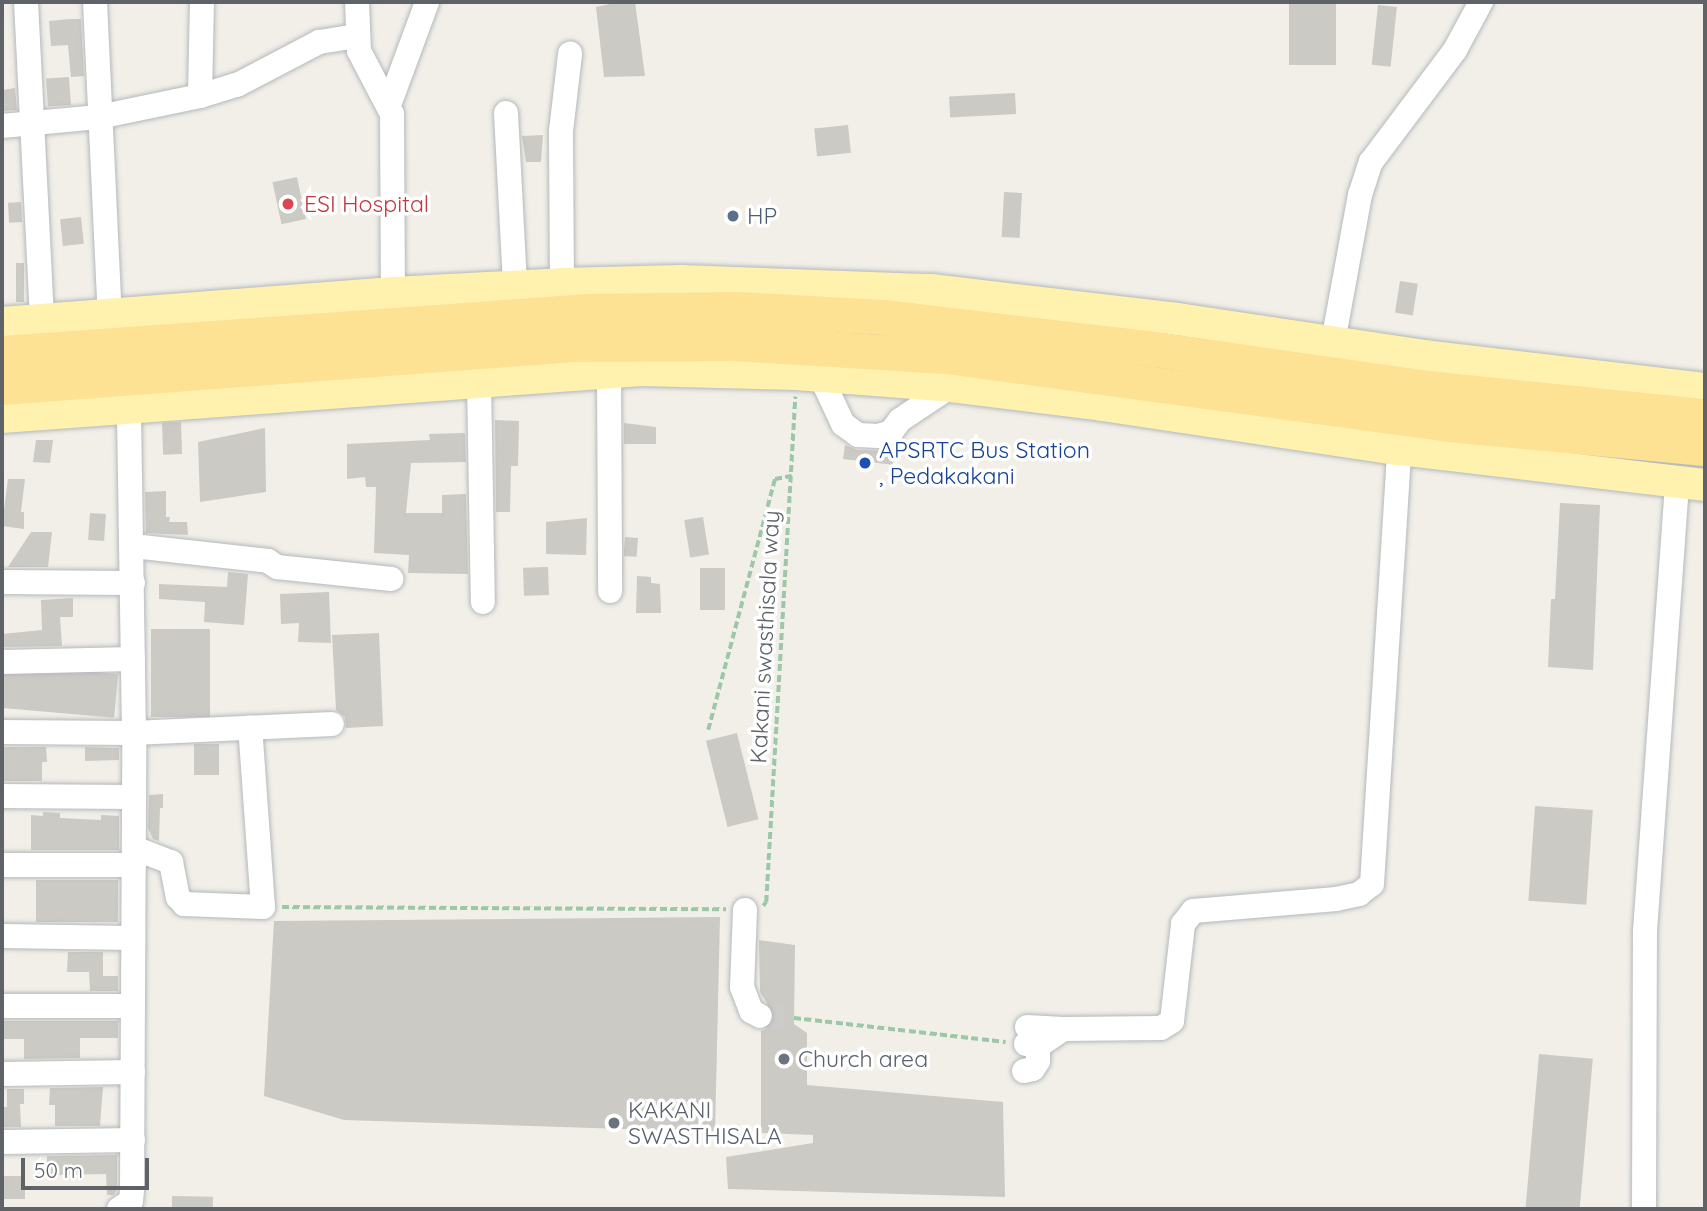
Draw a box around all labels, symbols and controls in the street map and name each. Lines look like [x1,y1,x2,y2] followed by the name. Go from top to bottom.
[304,190,429,218] place label: ESI Hospital
[278,194,298,214] marker: ESI Hospital
[747,202,777,230] place label: HP
[725,208,741,224] marker: HP
[879,436,1090,490] place label: APSRTC Bus Station , Pedakakani
[857,455,873,471] marker: APSRTC Bus Station , Pedakakani
[745,510,785,764] street label: Kakani swasthisala way
[798,1045,928,1073] place label: Church area
[776,1051,792,1067] marker: Church area
[628,1096,782,1150] place label: KAKANI SWASTHISALA
[606,1115,622,1131] marker: KAKANI SWASTHISALA
[24,1144,152,1188] scale bar
[34,1157,83,1183] text: 50 m

